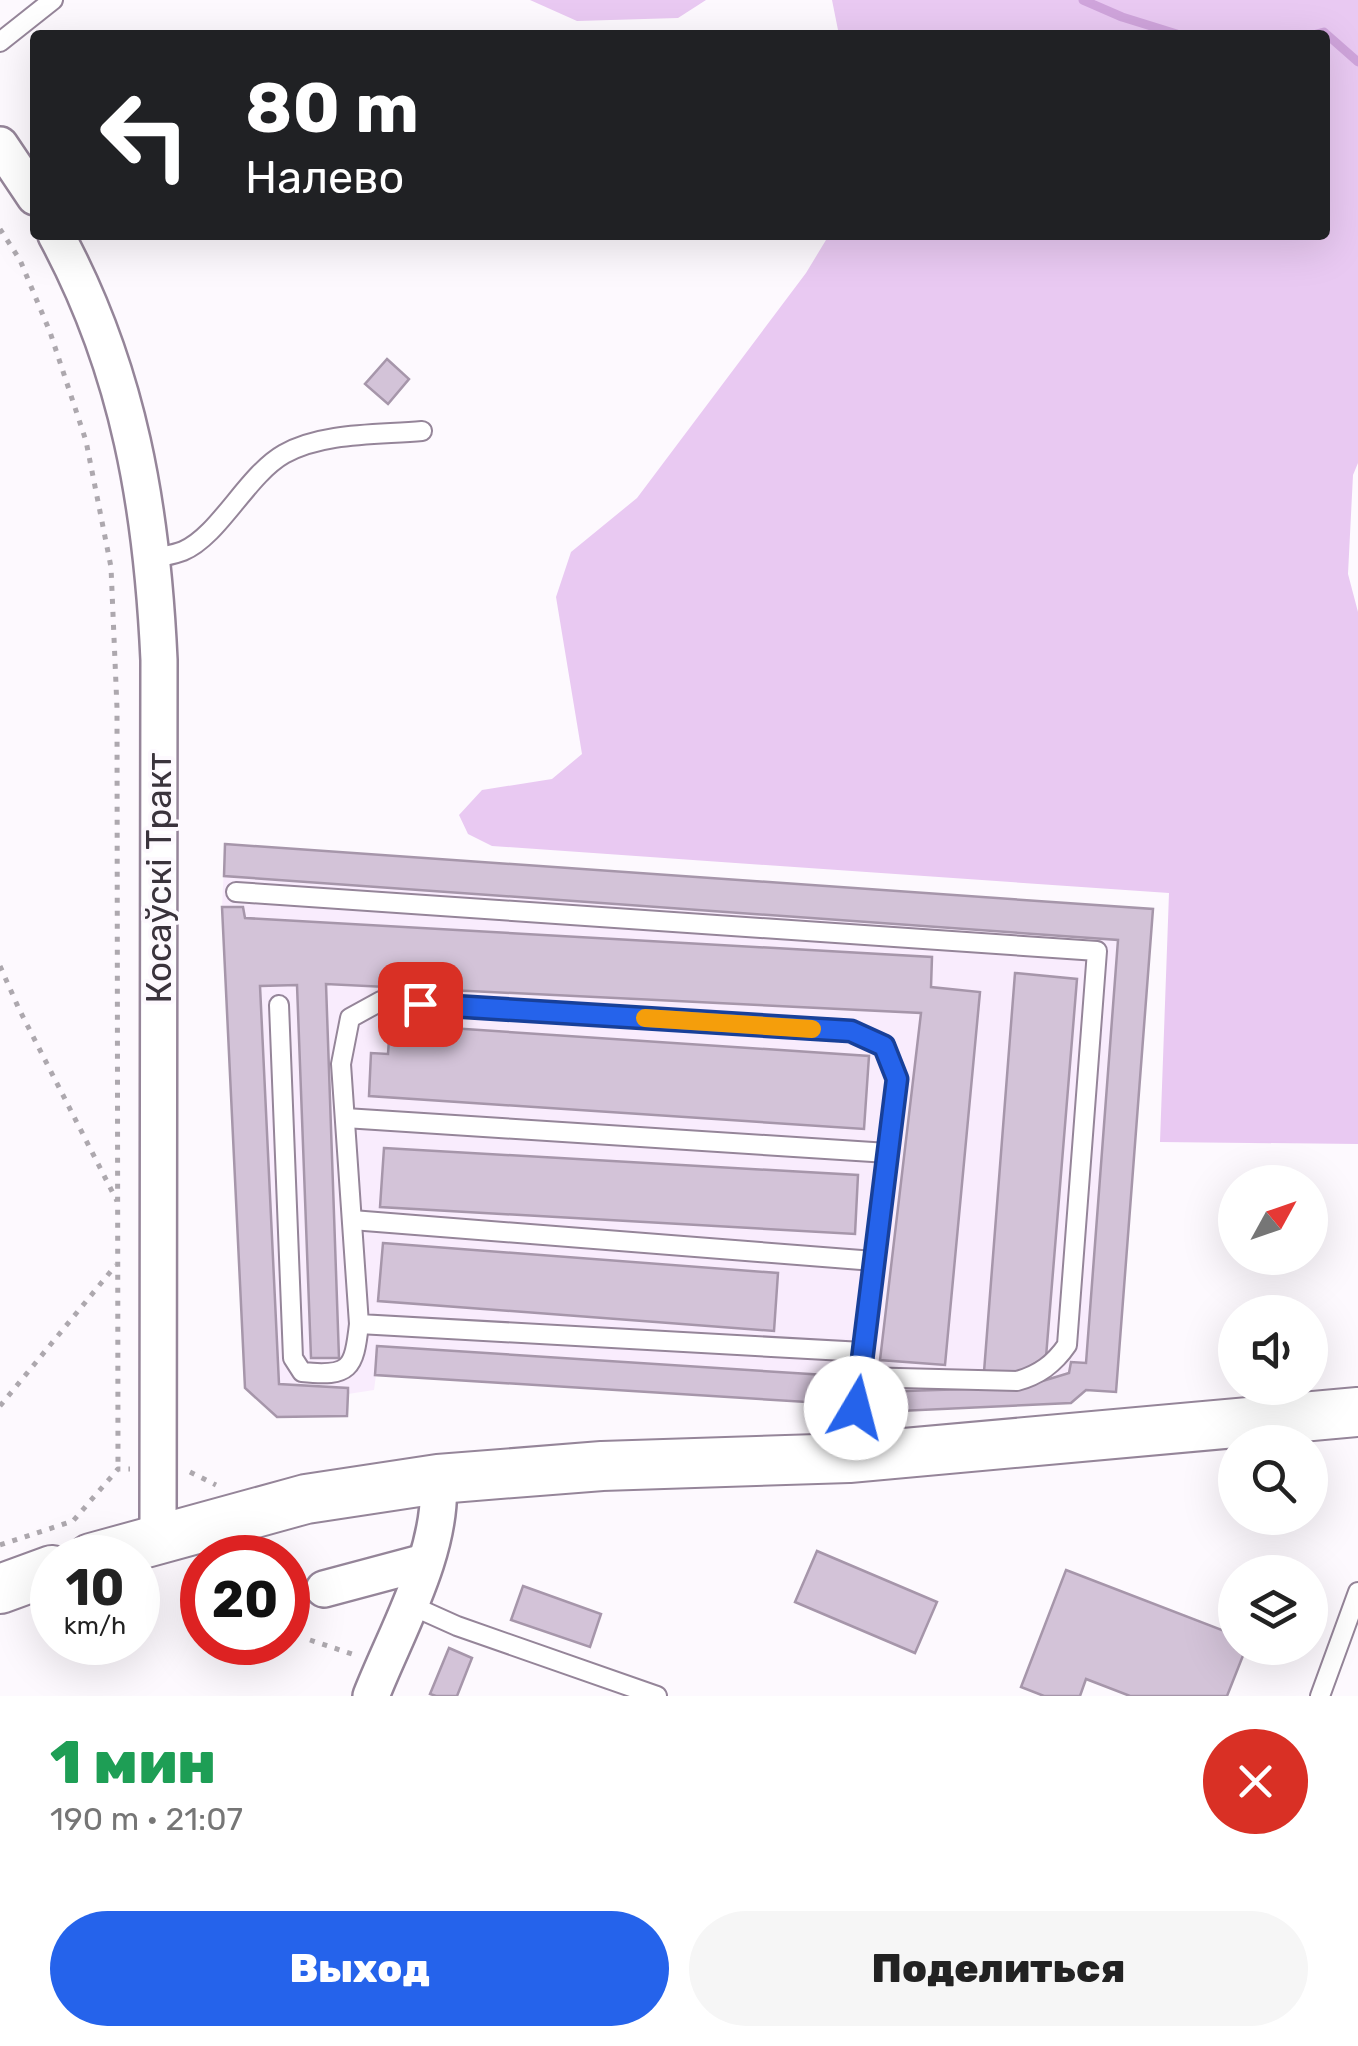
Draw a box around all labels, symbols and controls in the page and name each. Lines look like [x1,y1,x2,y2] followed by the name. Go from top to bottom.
[245,67,419,150] text: 80 m
[80,70,210,200] icon: left
[245,151,404,204] text: Налево
[138,752,180,1003] street label: Косаўскі Тракт
[378,962,463,1047] pin
[393,977,448,1032] icon: arrive
[1218,1165,1328,1275] north arrow
[1218,1165,1328,1665] map controls
[1218,1295,1328,1405] button: sound
[804,1356,908,1460] position arrow
[1218,1425,1328,1535] button: search
[180,1535,310,1665] speed limit sign: 20
[1218,1555,1328,1665] button: layers
[66,1558,124,1618] text: 10
[64,1611,126,1640] text: km/h
[50,1727,216,1798] text: 1 мин
[1203,1729,1308,1834] button: close
[50,1800,243,1838] text: 190 m · 21:07
[50,1911,669,2026] button: Выход
[689,1911,1308,2026] button: Поделиться

